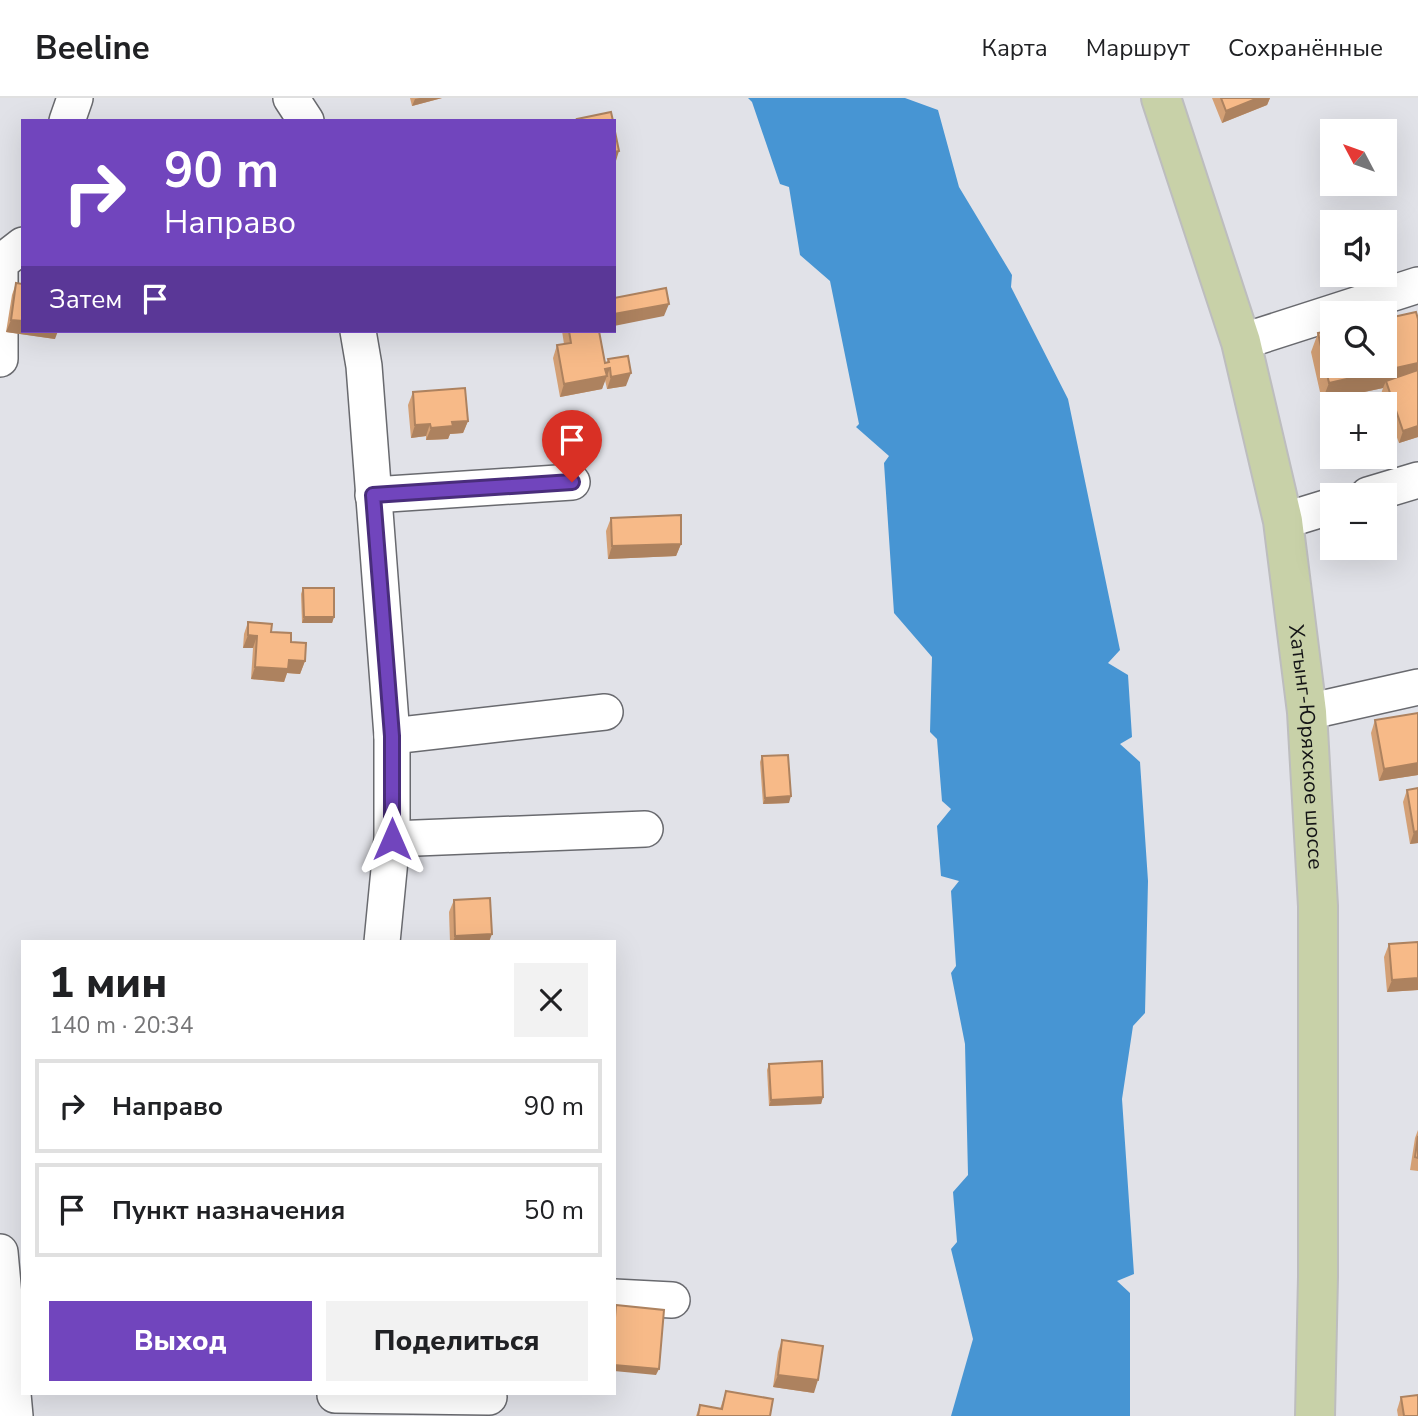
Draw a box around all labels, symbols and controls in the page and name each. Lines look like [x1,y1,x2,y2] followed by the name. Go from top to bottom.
[35,26,150,71] text: Beeline
[982,32,1048,64] text: Карта
[1086,32,1190,64] text: Маршрут
[1228,32,1383,64] text: Сохранённые
[1320,119,1396,196] north arrow
[1320,119,1397,560] map controls
[164,137,279,204] text: 90 m
[49,147,140,238] icon: right
[164,201,296,244] text: Направо
[1320,210,1397,287] button: sound
[136,280,174,318] icon: arrive
[49,282,122,317] text: Затем
[1320,301,1397,378] button: search
[1320,392,1397,469] button: +
[542,410,602,482] pin
[553,421,591,459] icon: arrive
[1320,483,1397,560] button: −
[1282,623,1330,870] street label: Хатынг-Юряхское шоссе
[355,802,429,876] position arrow
[49,955,167,1012] text: 1 мин
[514,963,588,1037] button: close
[49,1010,194,1041] text: 140 m · 20:34
[53,1087,91,1125] icon: right
[112,1089,223,1124] text: Направо
[524,1089,584,1124] text: 90 m
[53,1191,91,1229] icon: arrive
[112,1193,345,1228] text: Пункт назначения
[524,1193,584,1228] text: 50 m
[49,1301,312,1381] button: Выход
[326,1301,588,1381] button: Поделиться

